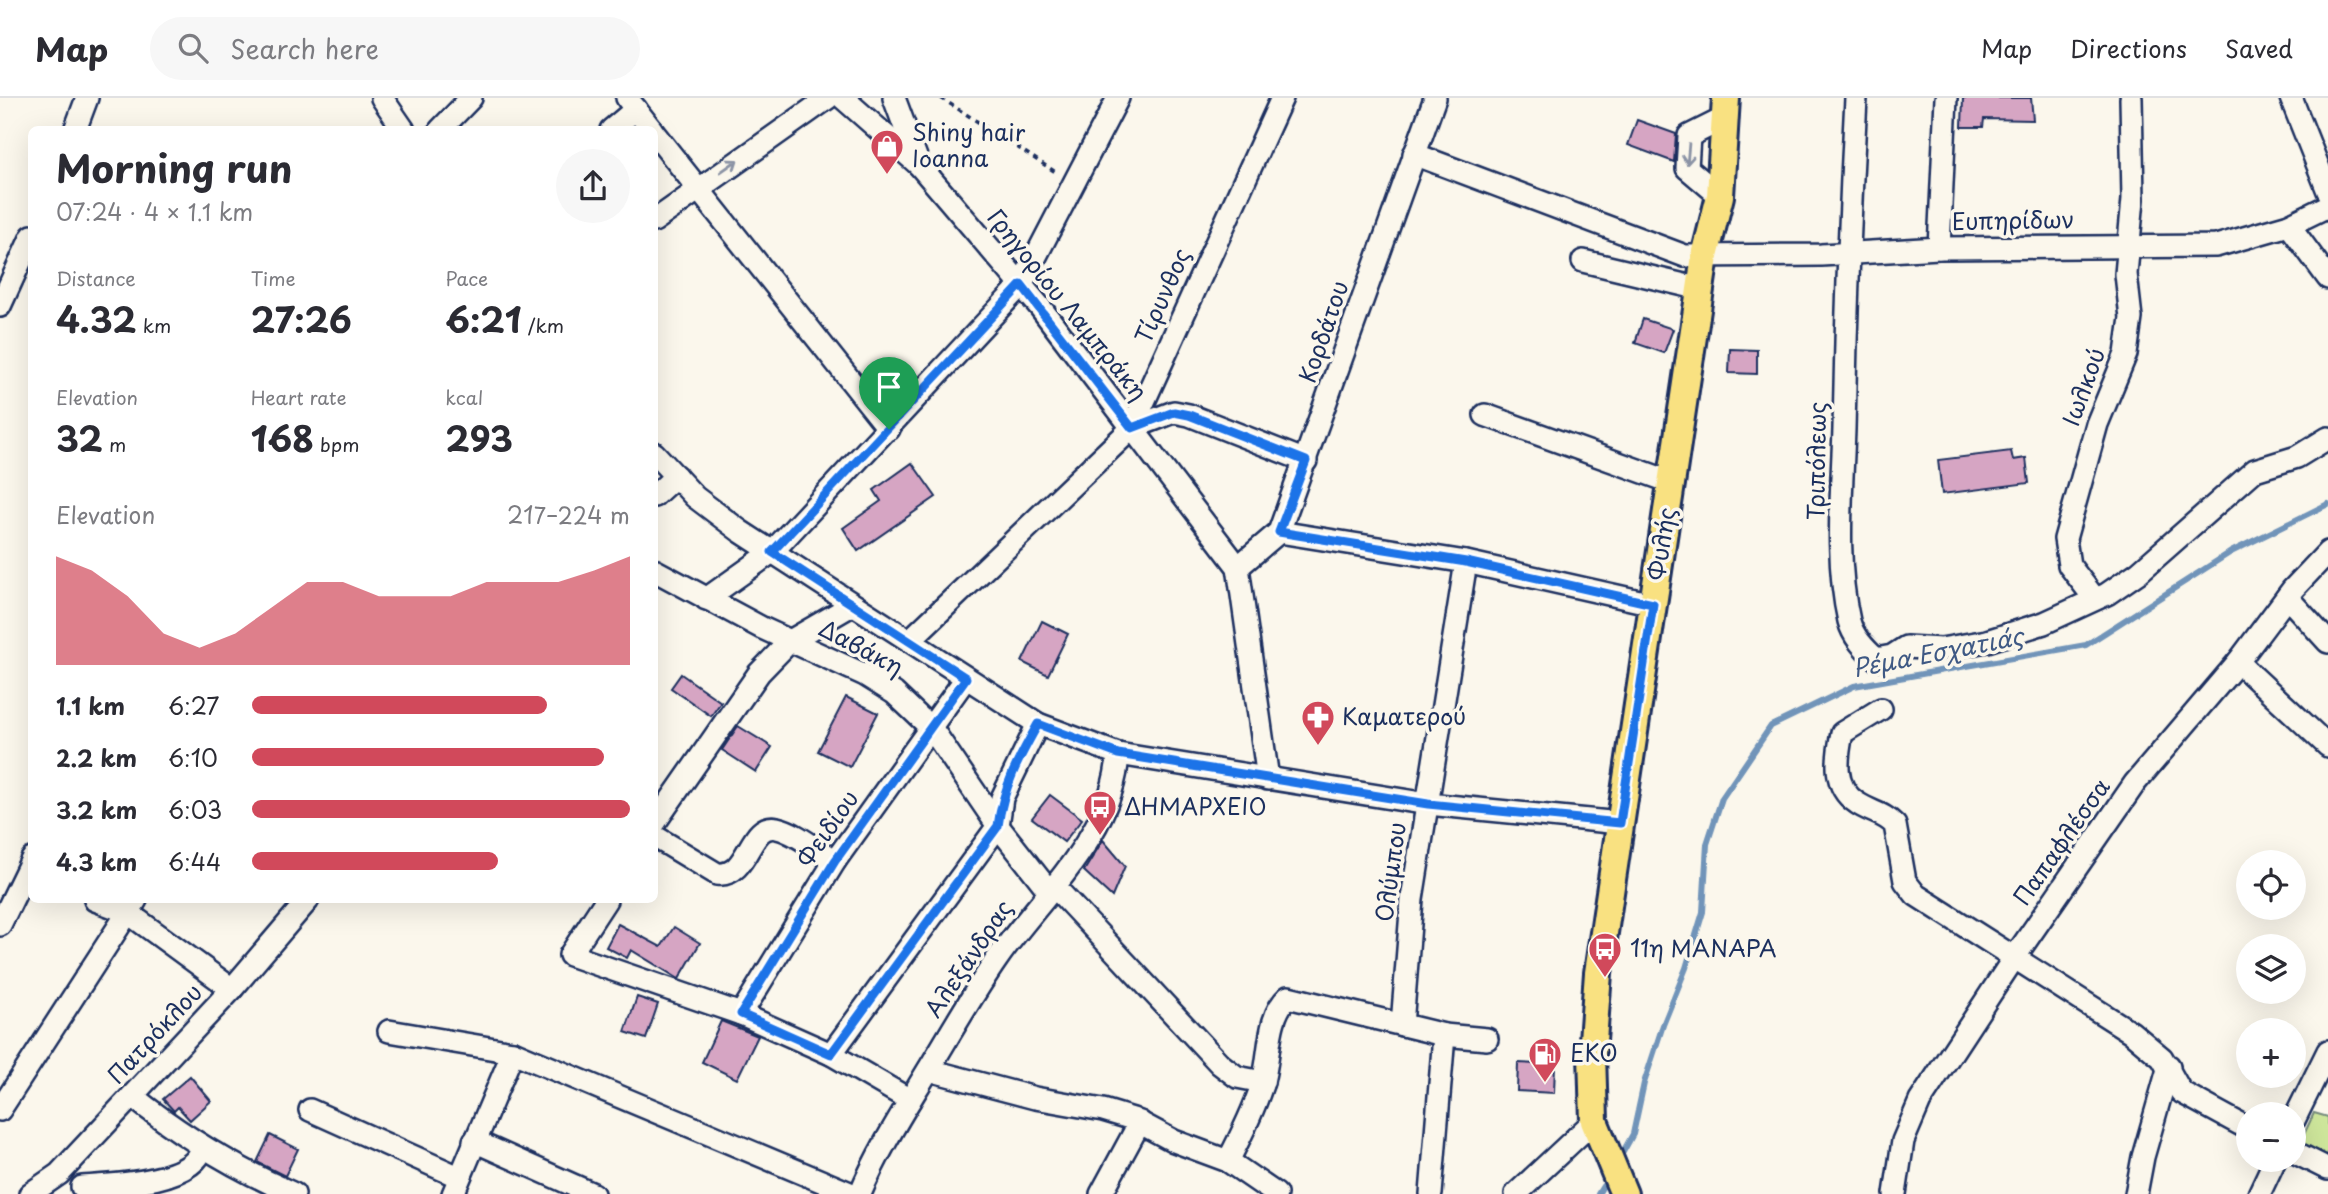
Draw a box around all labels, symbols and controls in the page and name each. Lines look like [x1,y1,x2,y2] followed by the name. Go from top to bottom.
[150,17,640,80] search box
[35,23,108,73] text: Map
[174,29,212,67] icon: search
[230,29,379,68] text: Search here
[1981,30,2032,66] text: Map
[2070,30,2187,66] text: Directions
[2225,30,2293,66] text: Saved
[912,114,1026,175] place label: Shiny hair Ioanna
[868,127,906,176] shop icon: Shiny hair Ioanna
[56,139,292,196] text: Morning run
[1681,142,1694,165] one-way arrow
[556,149,630,223] button: share
[719,159,739,173] one-way arrow
[56,194,253,229] text: 07:24 · 4 × 1.1 km
[980,201,1157,407] street label: Γρηγορίου Λαμπράκη
[1951,201,2074,238] street label: Ευπηρίδων
[1125,242,1198,349] street label: Τίρυνθος
[56,264,136,292] text: Distance
[251,264,296,292] text: Time
[445,264,488,292] text: Pace
[1289,276,1356,387] street label: Κορδάτου
[56,292,137,345] text: 4.32
[251,292,352,345] text: 27:26
[445,292,522,345] text: 6:21
[137,311,171,339] text: km
[522,311,564,339] text: /km
[2052,342,2113,431] street label: Ιωλκού
[859,357,919,429] pin
[870,368,908,406] icon: arrive
[56,383,138,411] text: Elevation
[251,383,347,411] text: Heart rate
[445,383,483,411] text: kcal
[1797,402,1834,520] street label: Τριπόλεως
[56,411,103,464] text: 32
[251,411,314,464] text: 168
[445,411,513,464] text: 293
[103,430,126,458] text: m
[314,430,360,458] text: bpm
[56,497,155,532] text: Elevation
[507,497,630,532] text: 217–224 m
[1637,505,1684,583] street label: Φυλής
[813,610,910,684] street label: Δαβάκη
[1849,616,2029,685] water label: Ρέμα Εσχατιάς
[56,688,125,723] text: 1.1 km
[168,688,219,723] text: 6:27
[1299,698,1337,747] pharmacy icon: Καματερού
[1342,698,1466,733] place label: Καματερού
[56,740,137,775] text: 2.2 km
[168,740,218,775] text: 6:10
[2004,770,2118,912] street label: Παπαφλέσσα
[787,782,866,874] street label: Φειδίου
[1081,788,1119,837] bus stop icon: ΔΗΜΑΡΧΕΙΟ
[1124,788,1267,823] place label: ΔΗΜΑΡΧΕΙΟ
[56,792,137,827] text: 3.2 km
[168,792,222,827] text: 6:03
[1365,820,1414,924] street label: Ολύμπου
[56,844,137,879] text: 4.3 km
[168,844,221,879] text: 6:44
[2236,850,2306,1172] map controls
[2236,850,2306,920] button: locate
[915,892,1020,1024] street label: Αλεξάνδρας
[1586,930,1624,979] bus stop icon: 11η ΜΑΝΑΡΑ
[1630,930,1777,965] place label: 11η ΜΑΝΑΡΑ
[2236,934,2306,1004] button: layers
[98,975,210,1091] street label: Πατρόκλου
[2236,1018,2306,1088] button: +
[1526,1035,1564,1084] fuel station icon: EKO
[1570,1035,1618,1070] place label: EKO
[2236,1102,2306,1172] button: −

